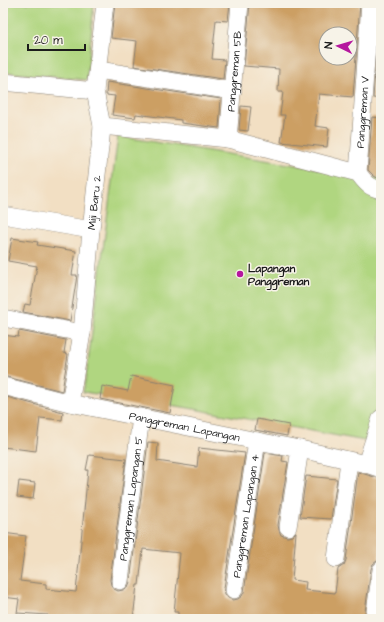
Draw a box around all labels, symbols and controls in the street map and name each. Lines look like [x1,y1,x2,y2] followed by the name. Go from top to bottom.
[28,26,85,52] scale bar
[318,26,358,66] north arrow
[223,30,245,112] street label: Panggreman 5B
[34,32,63,49] text: 20 m
[321,41,336,49] text: N
[352,75,372,149] street label: Panggreman V
[84,174,104,231] street label: Miji Baru 2
[248,261,310,291] place label: Lapangan Panggreman
[235,269,245,279] marker: Lapangan Panggreman
[128,408,242,445] street label: Panggreman Lapangan
[115,436,146,562] street label: Panggreman Lapangan 5
[229,453,262,579] street label: Panggreman Lapangan 4

